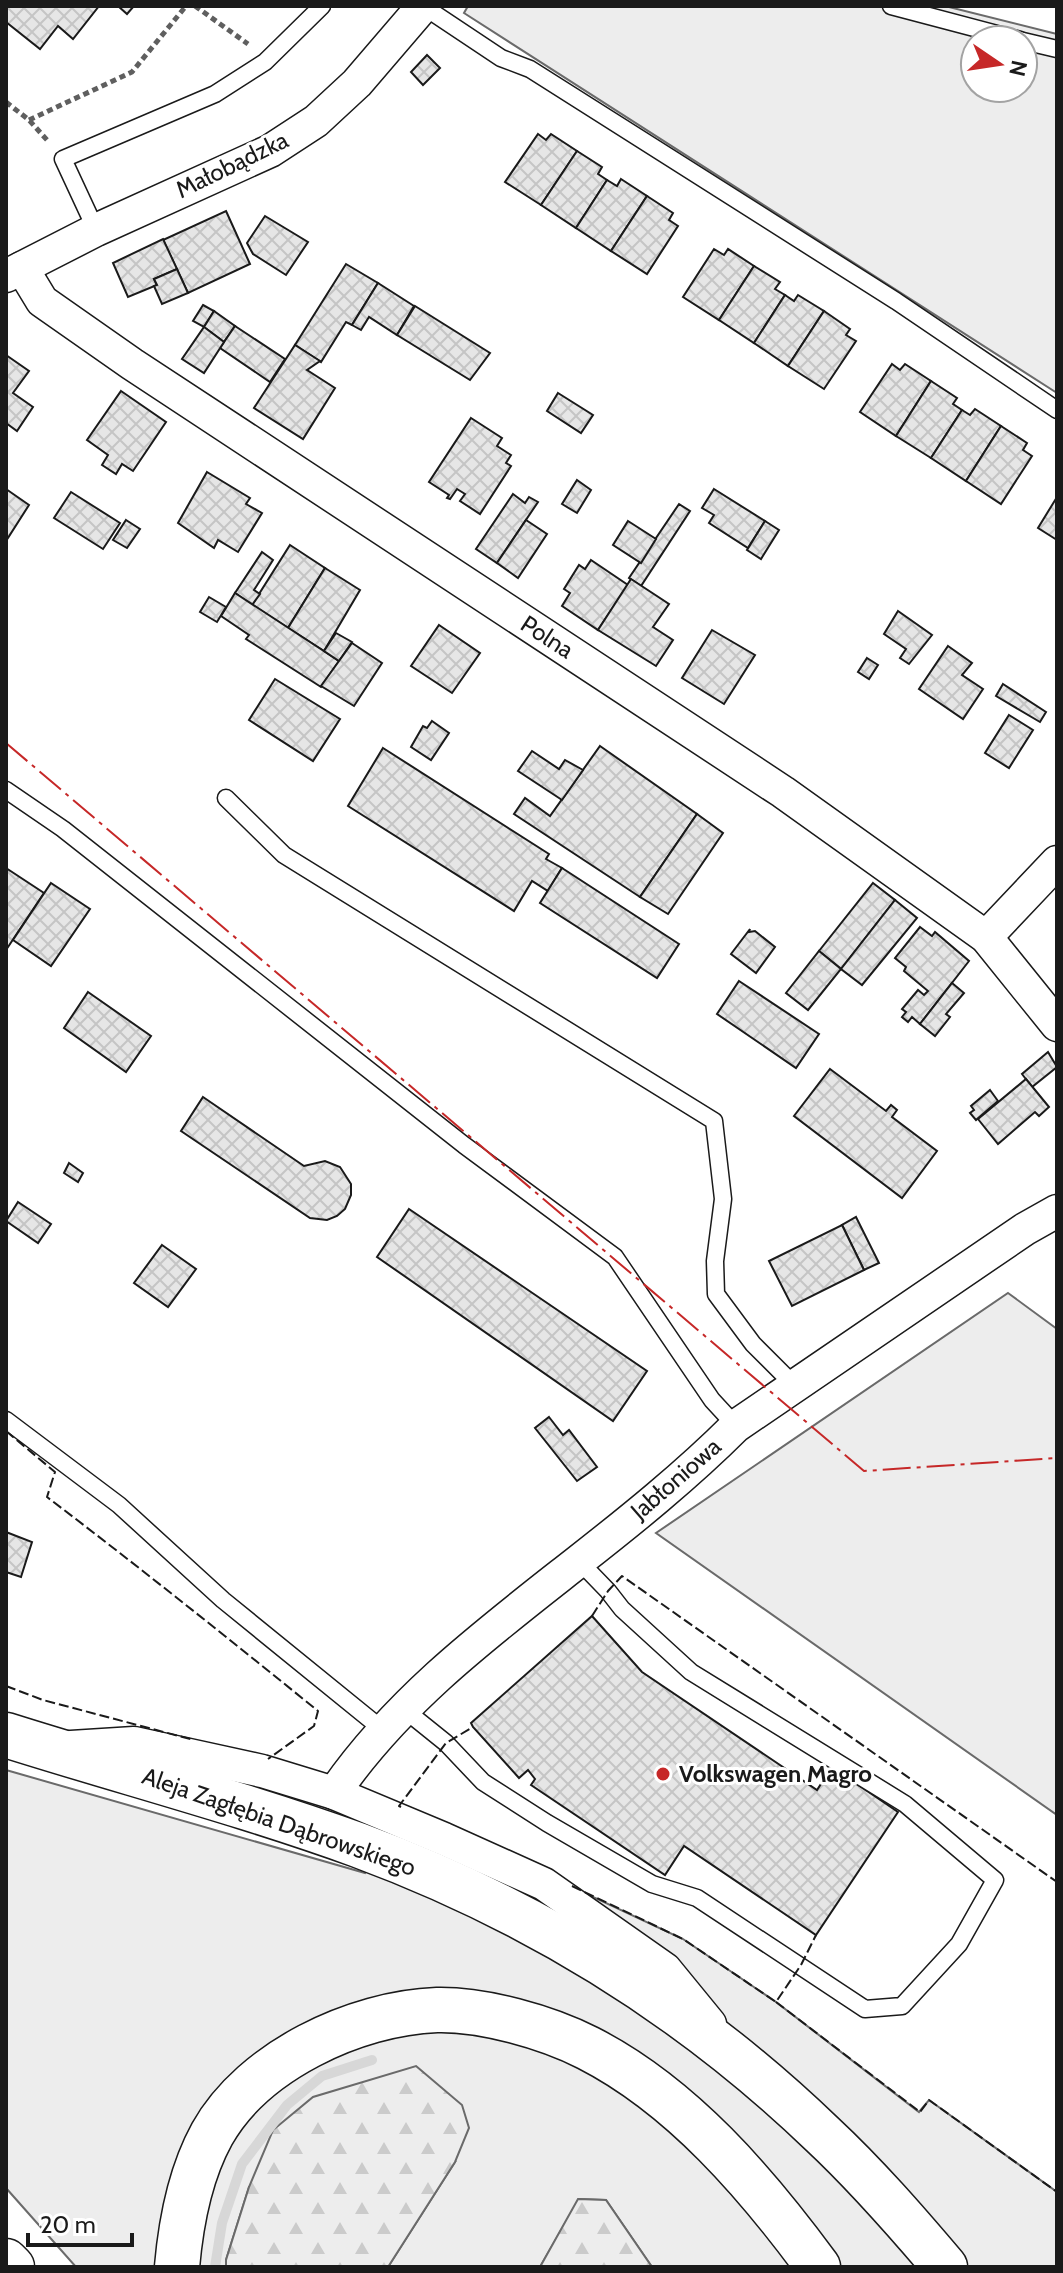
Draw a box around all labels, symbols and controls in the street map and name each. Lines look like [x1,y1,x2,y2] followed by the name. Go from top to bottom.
[959,24,1039,104] north arrow
[1003,58,1033,79] text: N
[171,125,293,204] street label: Małobądzka
[515,609,580,665] street label: Polna
[624,1431,727,1526] street label: Jabłoniowa
[679,1759,872,1788] place label: Volkswagen Magro
[139,1761,420,1882] street label: Aleja Zagłębia Dąbrowskiego
[654,1765,672,1783] marker: Volkswagen Magro
[28,2197,132,2247] scale bar
[40,2210,96,2239] text: 20 m

